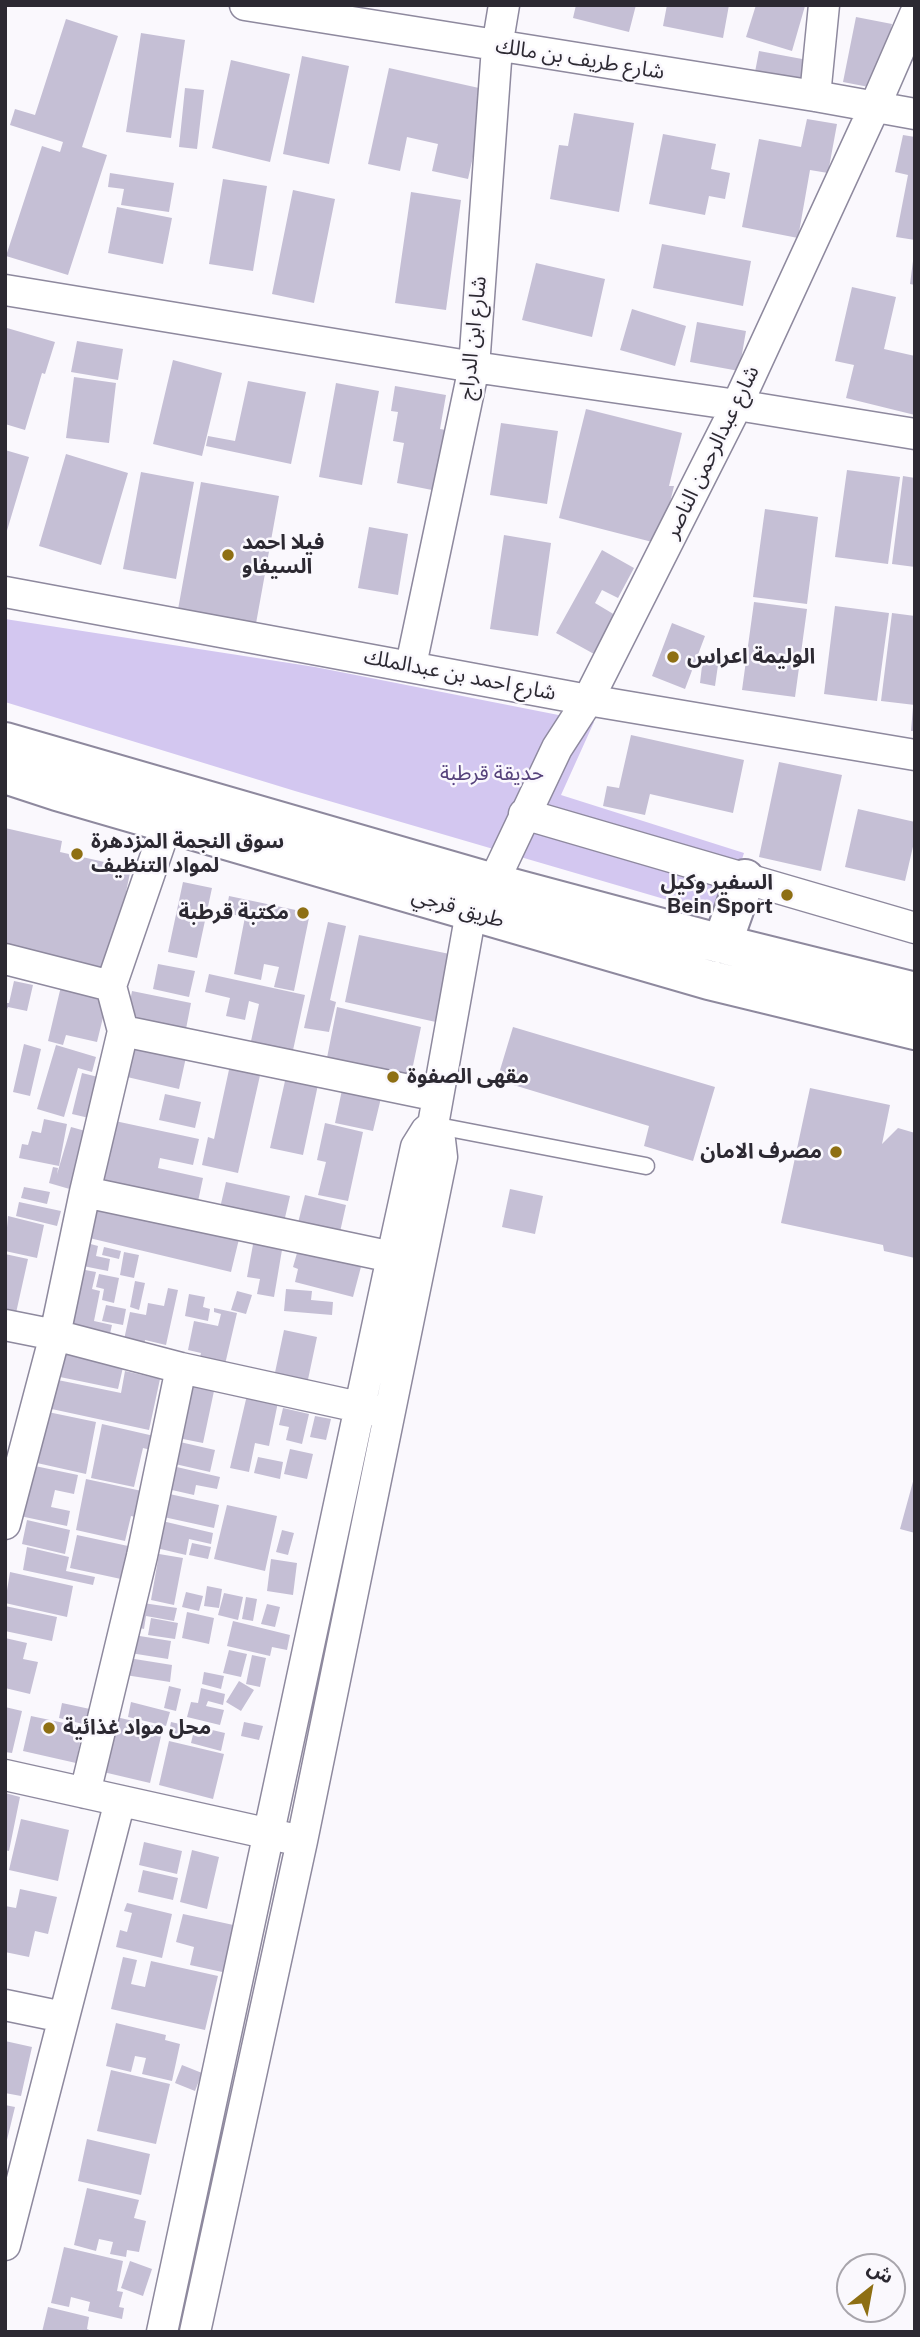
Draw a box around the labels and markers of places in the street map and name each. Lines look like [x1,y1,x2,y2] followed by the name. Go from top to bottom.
[242,530,324,580] place label: فيلا احمد السيفاو
[220,547,236,563] marker: فيلا احمد السيفاو
[687,644,815,670] place label: الوليمة اعراس
[665,649,681,665] marker: الوليمة اعراس
[91,829,284,879] place label: سوق النجمة المزدهرة لمواد التنظيف
[69,846,85,862] marker: سوق النجمة المزدهرة لمواد التنظيف
[661,870,773,920] place label: السفير وكيل Bein Sport
[779,887,795,903] marker: السفير وكيل Bein Sport
[178,900,289,926] place label: مكتبة قرطبة
[295,905,311,921] marker: مكتبة قرطبة
[407,1064,529,1090] place label: مقهى الصفوة
[385,1069,401,1085] marker: مقهى الصفوة
[700,1139,822,1165] place label: مصرف الامان
[828,1144,844,1160] marker: مصرف الامان
[63,1715,211,1741] place label: محل مواد غذائية
[41,1720,57,1736] marker: محل مواد غذائية

